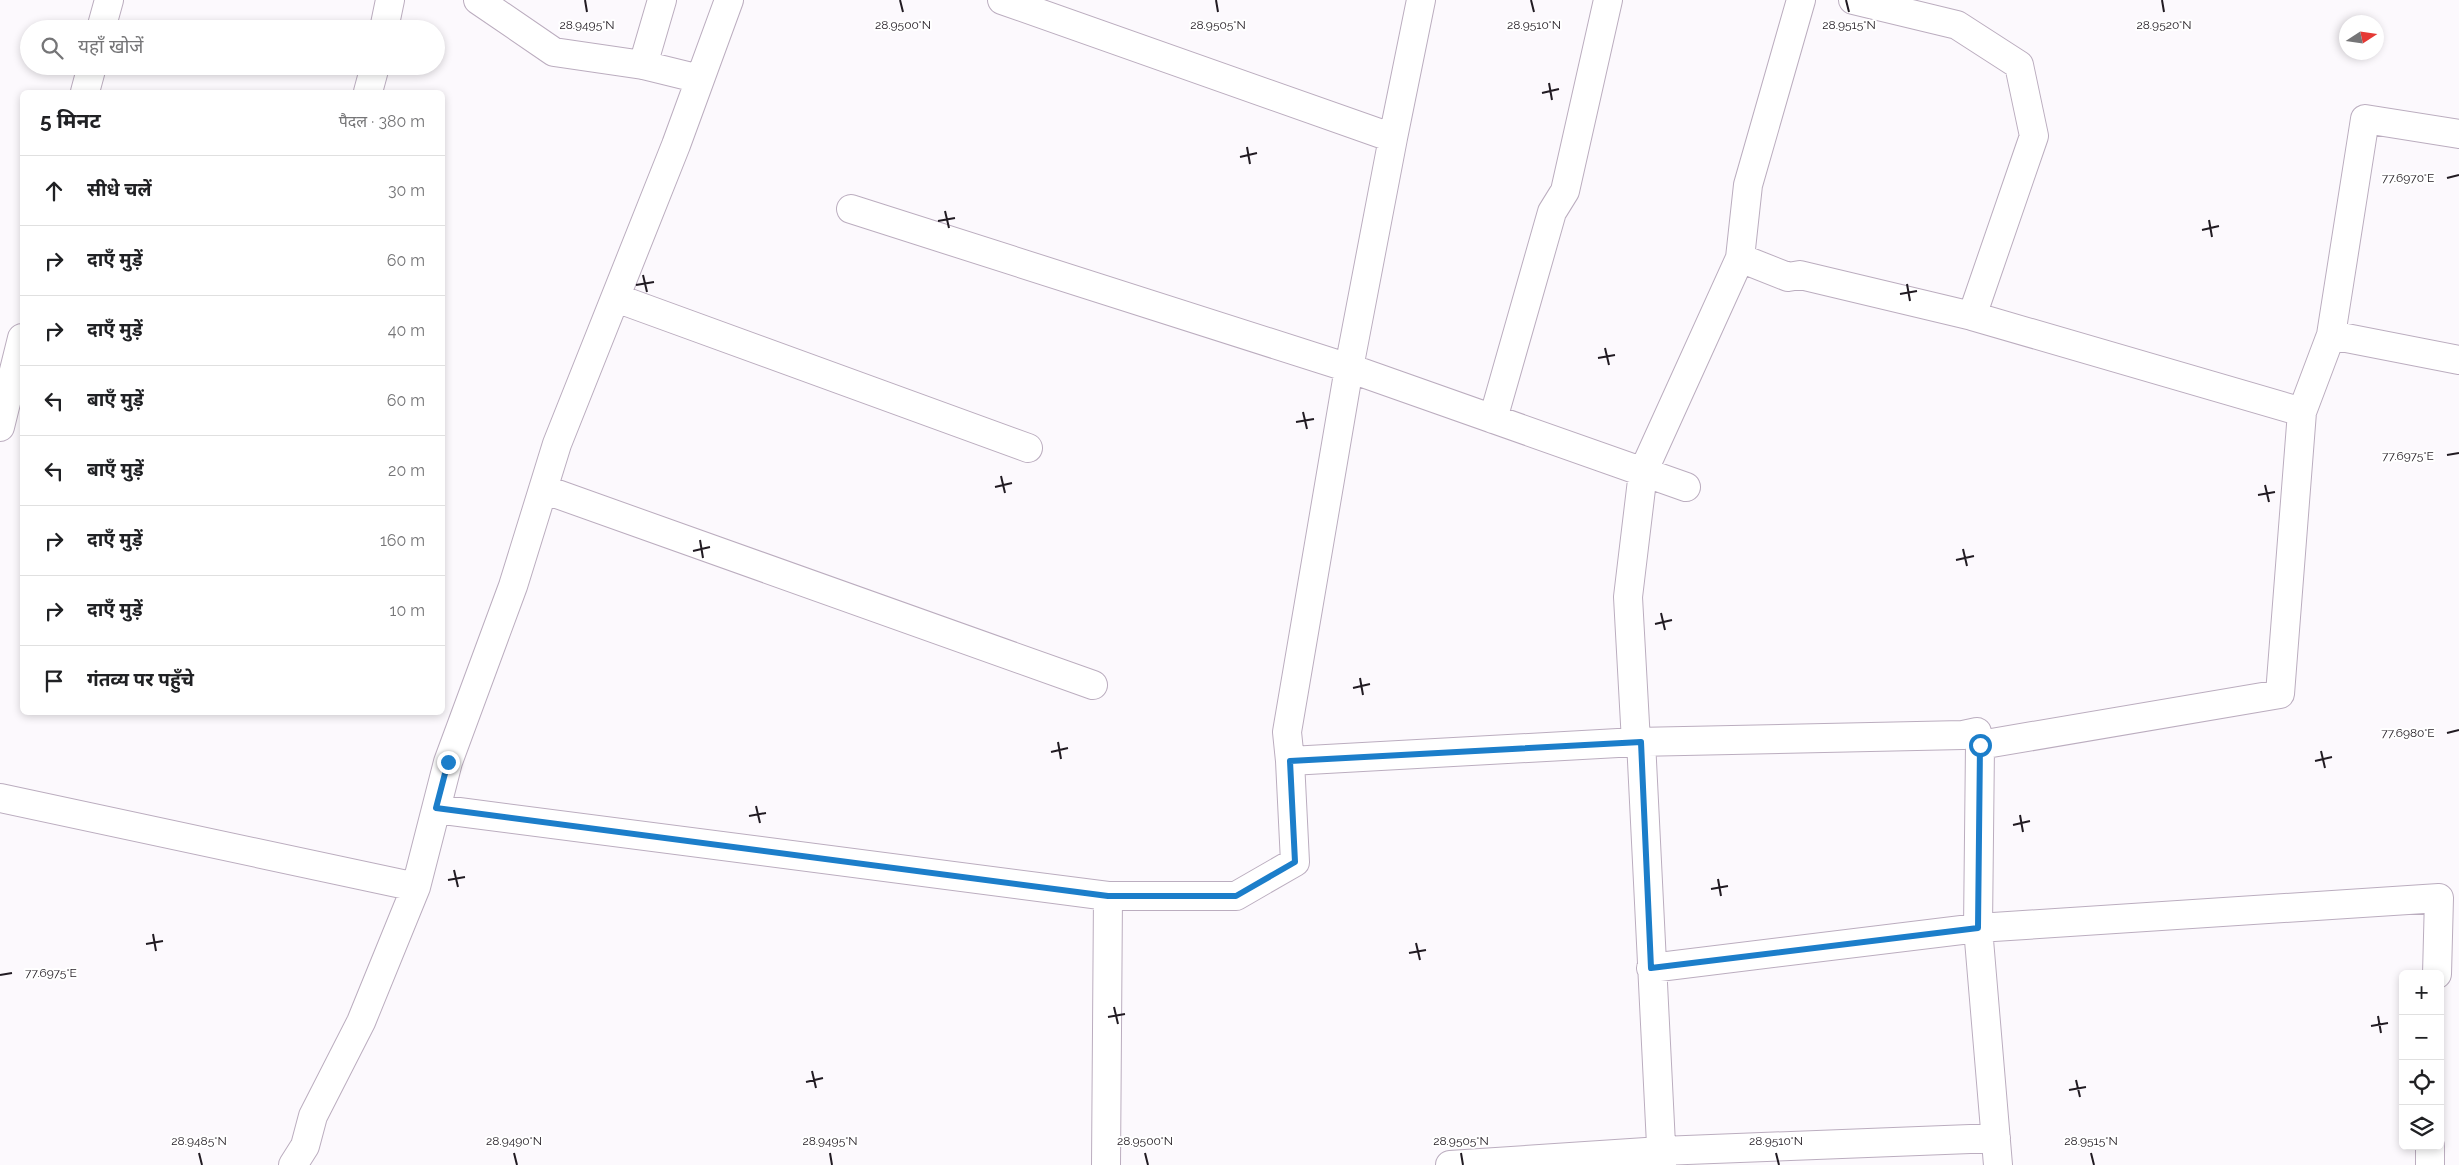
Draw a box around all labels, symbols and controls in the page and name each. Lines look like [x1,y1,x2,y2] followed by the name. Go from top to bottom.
[2339,15,2384,60] north arrow
[559,18,615,32] text: 28.9495°N
[875,18,931,32] text: 28.9500°N
[1190,18,1246,32] text: 28.9505°N
[1507,18,1561,32] text: 28.9510°N
[1822,18,1876,32] text: 28.9515°N
[2136,18,2192,32] text: 28.9520°N
[20,20,445,75] search box
[38,34,66,62] icon: search
[78,35,143,57] text: यहाँ खोजें
[40,108,101,133] text: 5 मिनट
[339,112,425,131] text: पैदल · 380 m
[2382,171,2434,185] text: 77.6970°E
[40,177,68,205] icon: ahead
[87,178,151,200] text: सीधे चलें
[388,181,425,200] text: 30 m
[40,247,68,275] icon: right
[87,248,143,270] text: दाएँ मुड़ें
[387,251,425,270] text: 60 m
[40,317,68,345] icon: right
[87,318,143,340] text: दाएँ मुड़ें
[388,321,425,340] text: 40 m
[40,387,68,415] icon: left
[87,388,144,410] text: बाएँ मुड़ें
[387,391,425,410] text: 60 m
[2382,449,2434,463] text: 77.6975°E
[40,457,68,485] icon: left
[87,458,144,480] text: बाएँ मुड़ें
[388,461,425,480] text: 20 m
[40,527,68,555] icon: right
[87,528,143,550] text: दाएँ मुड़ें
[380,531,425,550] text: 160 m
[40,597,68,625] icon: right
[87,598,143,620] text: दाएँ मुड़ें
[390,601,425,620] text: 10 m
[40,667,68,695] icon: arrive
[87,668,194,690] text: गंतव्य पर पहुँचे
[2381,726,2435,740] text: 77.6980°E
[1969,734,1992,757] route start
[437,751,460,774] route end
[25,966,77,980] text: 77.6975°E
[2399,970,2444,1150] map controls
[2399,970,2444,1015] button: +
[2399,1015,2444,1060] button: −
[2399,1060,2444,1105] button: locate
[2399,1105,2444,1150] button: layers
[171,1134,227,1148] text: 28.9485°N
[486,1134,542,1148] text: 28.9490°N
[802,1134,858,1148] text: 28.9495°N
[1117,1134,1173,1148] text: 28.9500°N
[1433,1134,1489,1148] text: 28.9505°N
[1749,1134,1803,1148] text: 28.9510°N
[2064,1134,2118,1148] text: 28.9515°N

